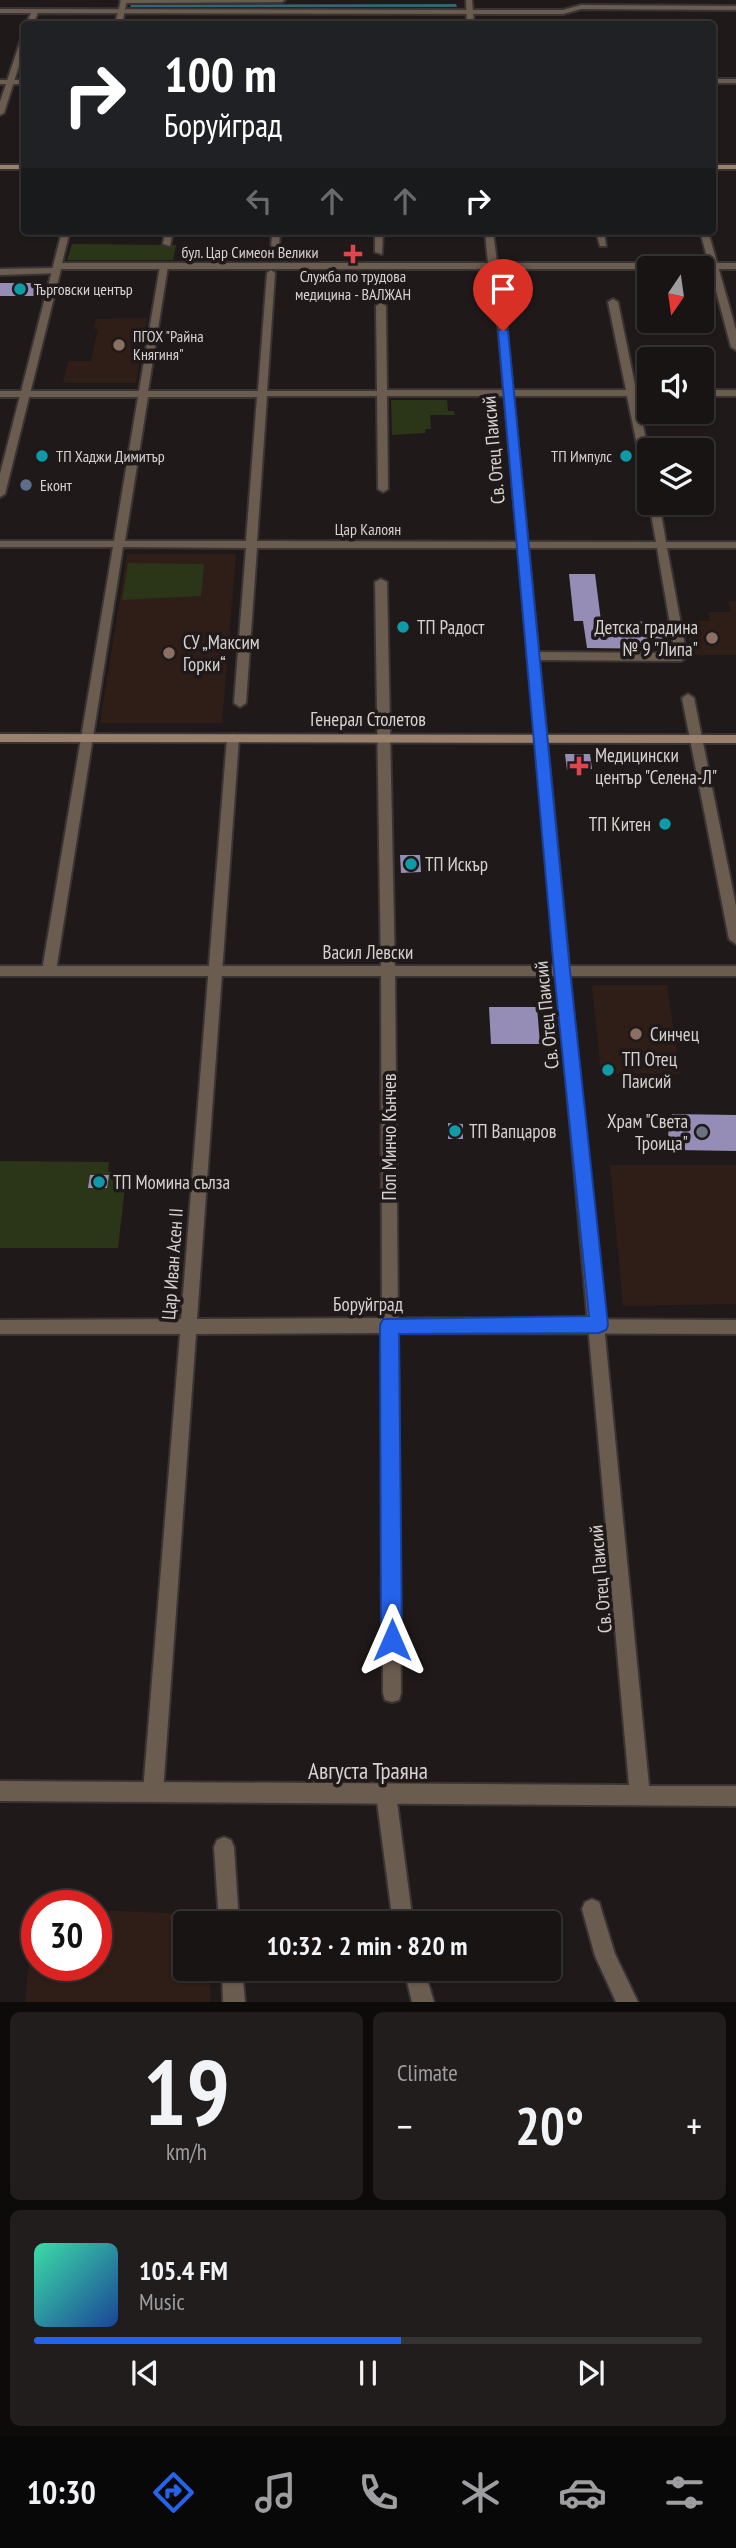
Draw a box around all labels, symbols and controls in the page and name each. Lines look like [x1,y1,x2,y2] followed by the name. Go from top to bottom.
[164,42,277,106] text: 100 m
[49,49,140,140] icon: right
[164,104,282,146] text: Боруйград
[240,182,278,220] icon: left
[313,182,351,220] icon: ahead
[386,182,424,220] icon: ahead
[459,182,497,220] icon: right
[182,242,318,262] street label: бул. Цар Симеон Велики
[343,244,363,264] marker: Служба по трудова медицина - ВАЛЖАН
[637,256,714,332] north arrow
[637,256,714,515] map controls
[473,259,533,331] pin
[295,266,411,304] place label: Служба по трудова медицина - ВАЛЖАН
[484,270,522,308] icon: arrive
[34,279,133,299] place label: Търговски център
[12,281,28,297] marker: Търговски център
[133,326,204,364] place label: ПГОХ "Райна Княгиня"
[111,337,127,353] marker: ПГОХ "Райна Княгиня"
[637,347,714,424] button: sound
[476,395,510,505] street label: Св. Отец Паисий
[637,438,714,515] button: layers
[56,446,165,466] place label: ТП Хаджи Димитър
[551,446,612,466] place label: ТП Импулс
[34,448,50,464] marker: ТП Хаджи Димитър
[618,448,634,464] marker: ТП Импулс
[40,475,73,495] place label: Еконт
[18,477,34,493] marker: Еконт
[335,519,401,539] street label: Цар Калоян
[417,615,485,639] place label: ТП Радост
[595,615,698,661] place label: Детска градина № 9 "Липа"
[395,619,411,635] marker: ТП Радост
[183,630,260,676] place label: СУ „Максим Горки“
[704,630,720,646] marker: Детска градина № 9 "Липа"
[161,645,177,661] marker: СУ „Максим Горки“
[310,707,426,731] street label: Генерал Столетов
[595,743,717,789] place label: Медицински център "Селена-Л"
[569,756,589,776] marker: Медицински център "Селена-Л"
[589,812,651,836] place label: ТП Китен
[657,816,673,832] marker: ТП Китен
[425,852,488,876] place label: ТП Искър
[403,856,419,872] marker: ТП Искър
[323,940,413,964] street label: Васил Левски
[528,960,564,1070] street label: Св. Отец Паисий
[650,1022,700,1046] place label: Синчец
[628,1026,644,1042] marker: Синчец
[622,1047,678,1093] place label: ТП Отец Паисий
[600,1062,616,1078] marker: ТП Отец Паисий
[377,1073,401,1201] street label: Поп Минчо Кънчев
[607,1109,688,1155] place label: Храм "Света Троица"
[469,1119,556,1143] place label: ТП Вапцаров
[447,1123,463,1139] marker: ТП Вапцаров
[694,1124,710,1140] marker: Храм "Света Троица"
[113,1170,230,1194] place label: ТП Момина сълза
[91,1174,107,1190] marker: ТП Момина сълза
[156,1207,188,1321] street label: Цар Иван Асен II
[333,1292,404,1316] street label: Боруйград
[583,1524,617,1634] street label: Св. Отец Паисий
[355,1603,429,1677] position arrow
[308,1756,428,1785] street label: Августа Траяна
[21,1890,112,1981] speed limit sign: 30
[267,1929,467,1962] text: 10:32 · 2 min · 820 m
[143,2032,230,2150] text: 19
[397,2058,458,2087] text: Climate
[515,2092,584,2159] text: 20°
[397,2101,413,2150] text: −
[686,2101,702,2150] text: +
[166,2137,207,2166] text: km/h
[139,2254,228,2287] text: 105.4 FM
[139,2287,185,2316] text: Music
[126,2354,164,2392] icon: previous
[349,2354,387,2392] icon: pause
[572,2354,610,2392] icon: next
[149,2468,198,2517] icon: directions
[251,2468,300,2517] icon: music
[354,2468,403,2517] icon: phone
[456,2468,505,2517] icon: climate
[558,2468,607,2517] icon: car
[660,2468,709,2517] icon: filters
[27,2471,96,2513] text: 10:30

